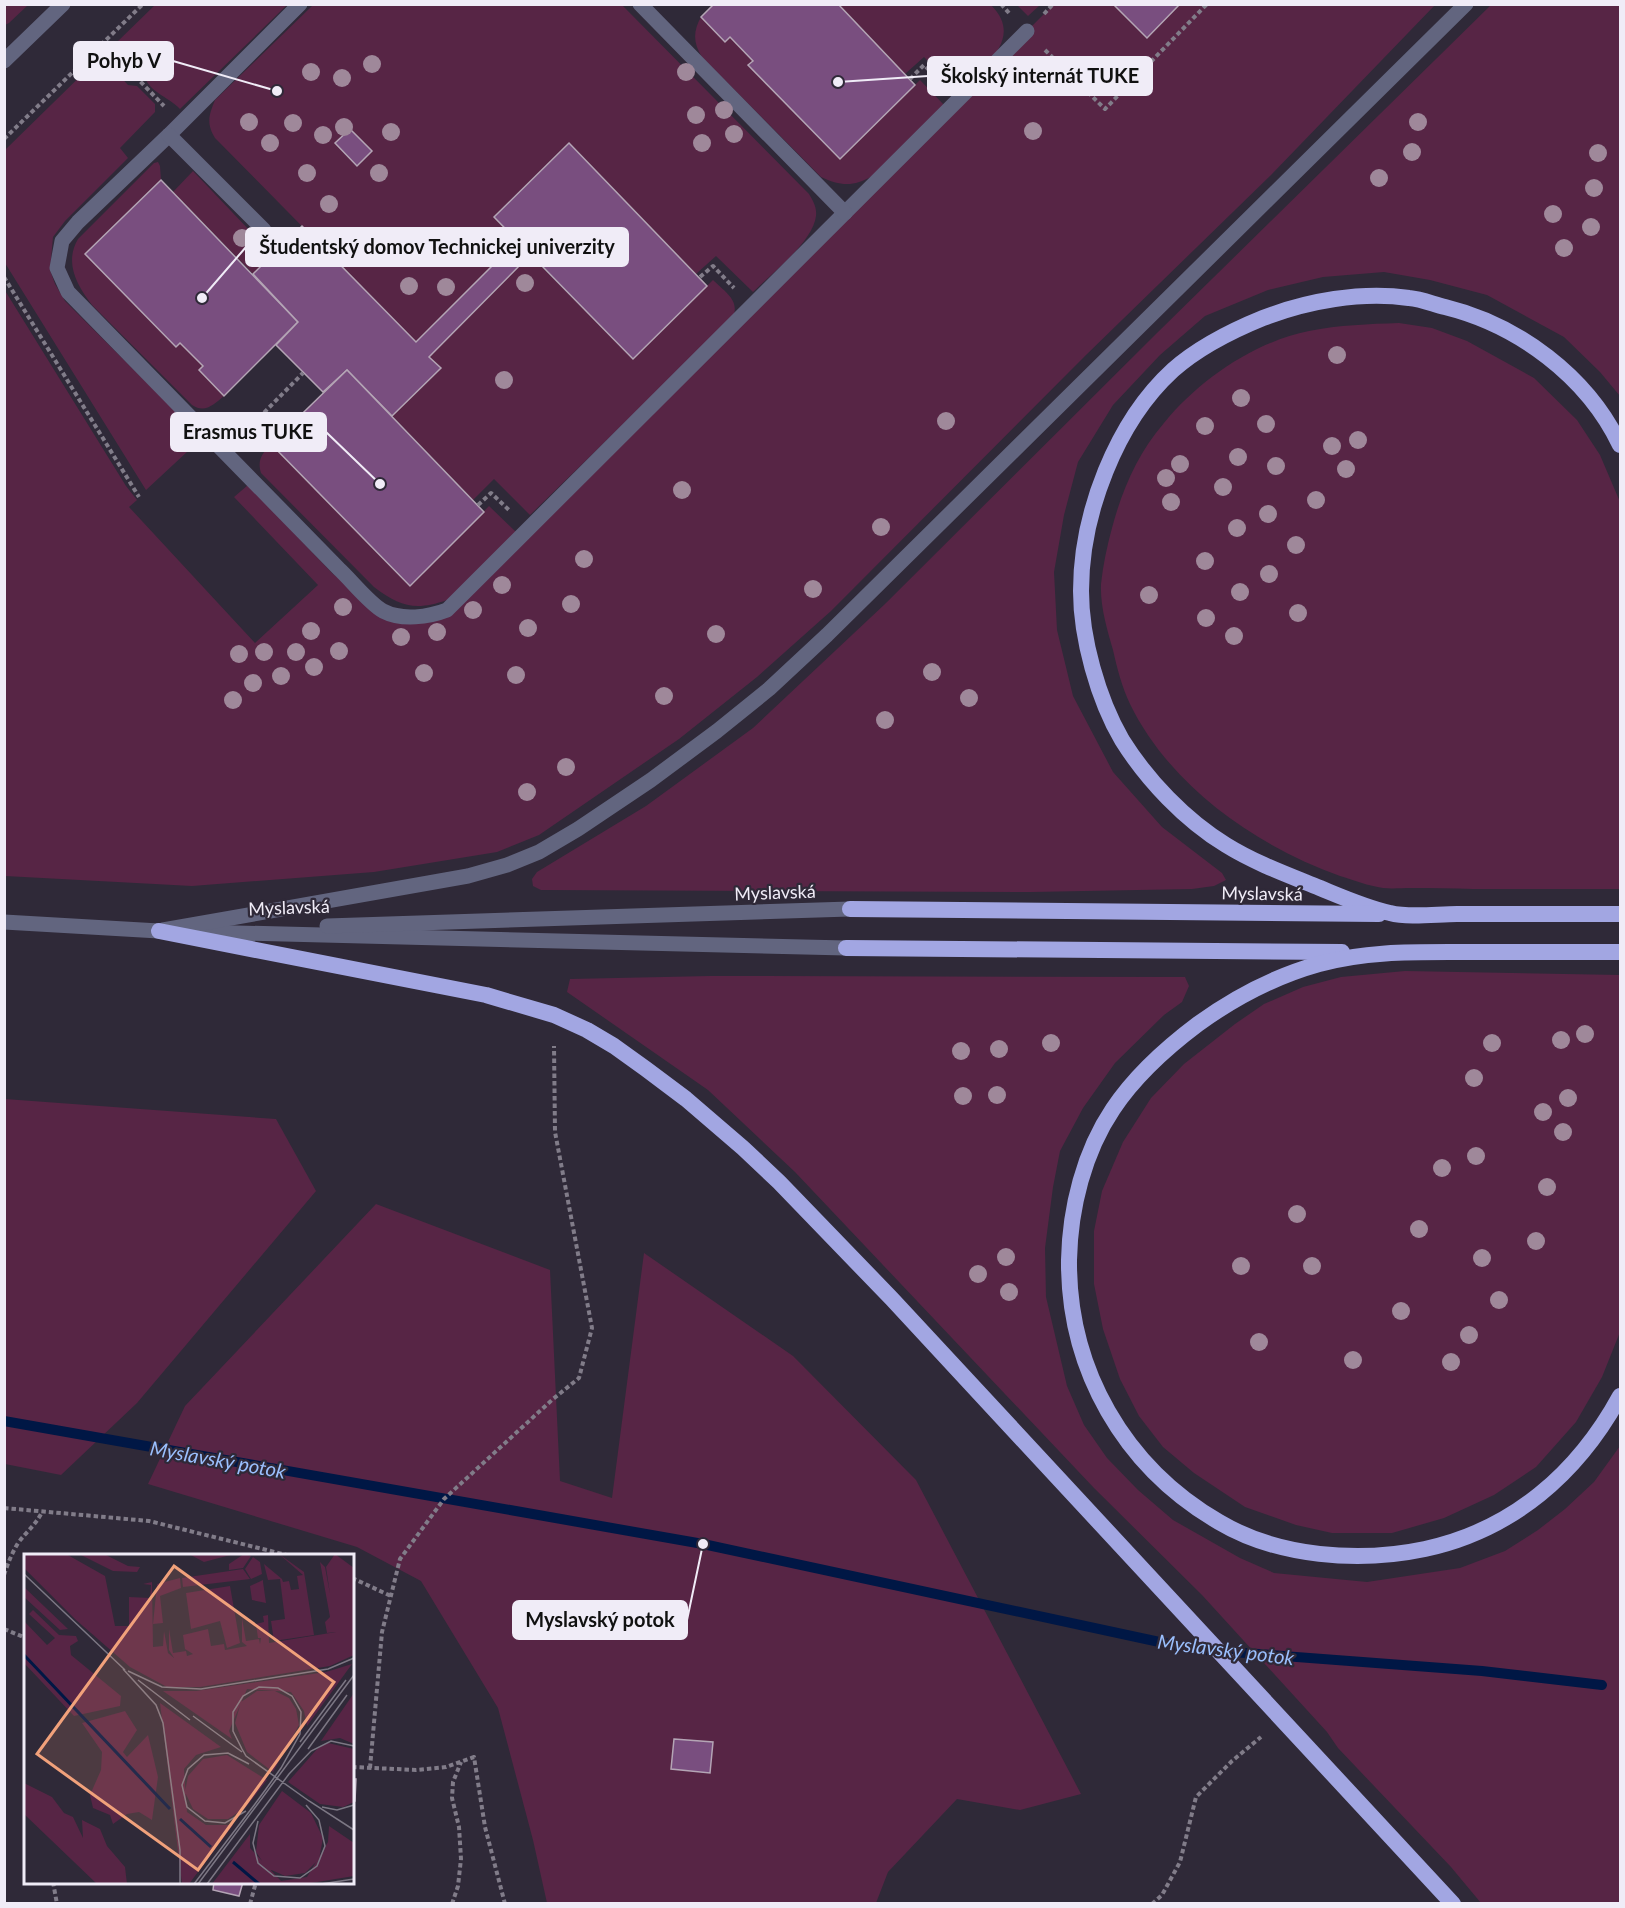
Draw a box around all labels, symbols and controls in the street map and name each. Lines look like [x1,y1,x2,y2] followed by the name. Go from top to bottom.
[74,42,173,80] callout: Pohyb V
[87,48,161,72] text: Pohyb V
[928,57,1152,95] callout: Školský internát TUKE
[941,63,1139,87] text: Školský internát TUKE
[246,228,628,266] callout: Študentský domov Technickej univerzity
[259,234,615,258] text: Študentský domov Technickej univerzity
[171,413,326,451] callout: Erasmus TUKE
[183,419,313,443] text: Erasmus TUKE
[734,880,816,904] street label: Myslavská
[1221,881,1303,905] street label: Myslavská
[248,895,330,919] street label: Myslavská
[148,1435,288,1483] water label: Myslavský potok
[24,1554,354,1884] inset map
[513,1601,687,1639] callout: Myslavský potok
[525,1607,675,1631] text: Myslavský potok
[1156,1629,1296,1669] water label: Myslavský potok

